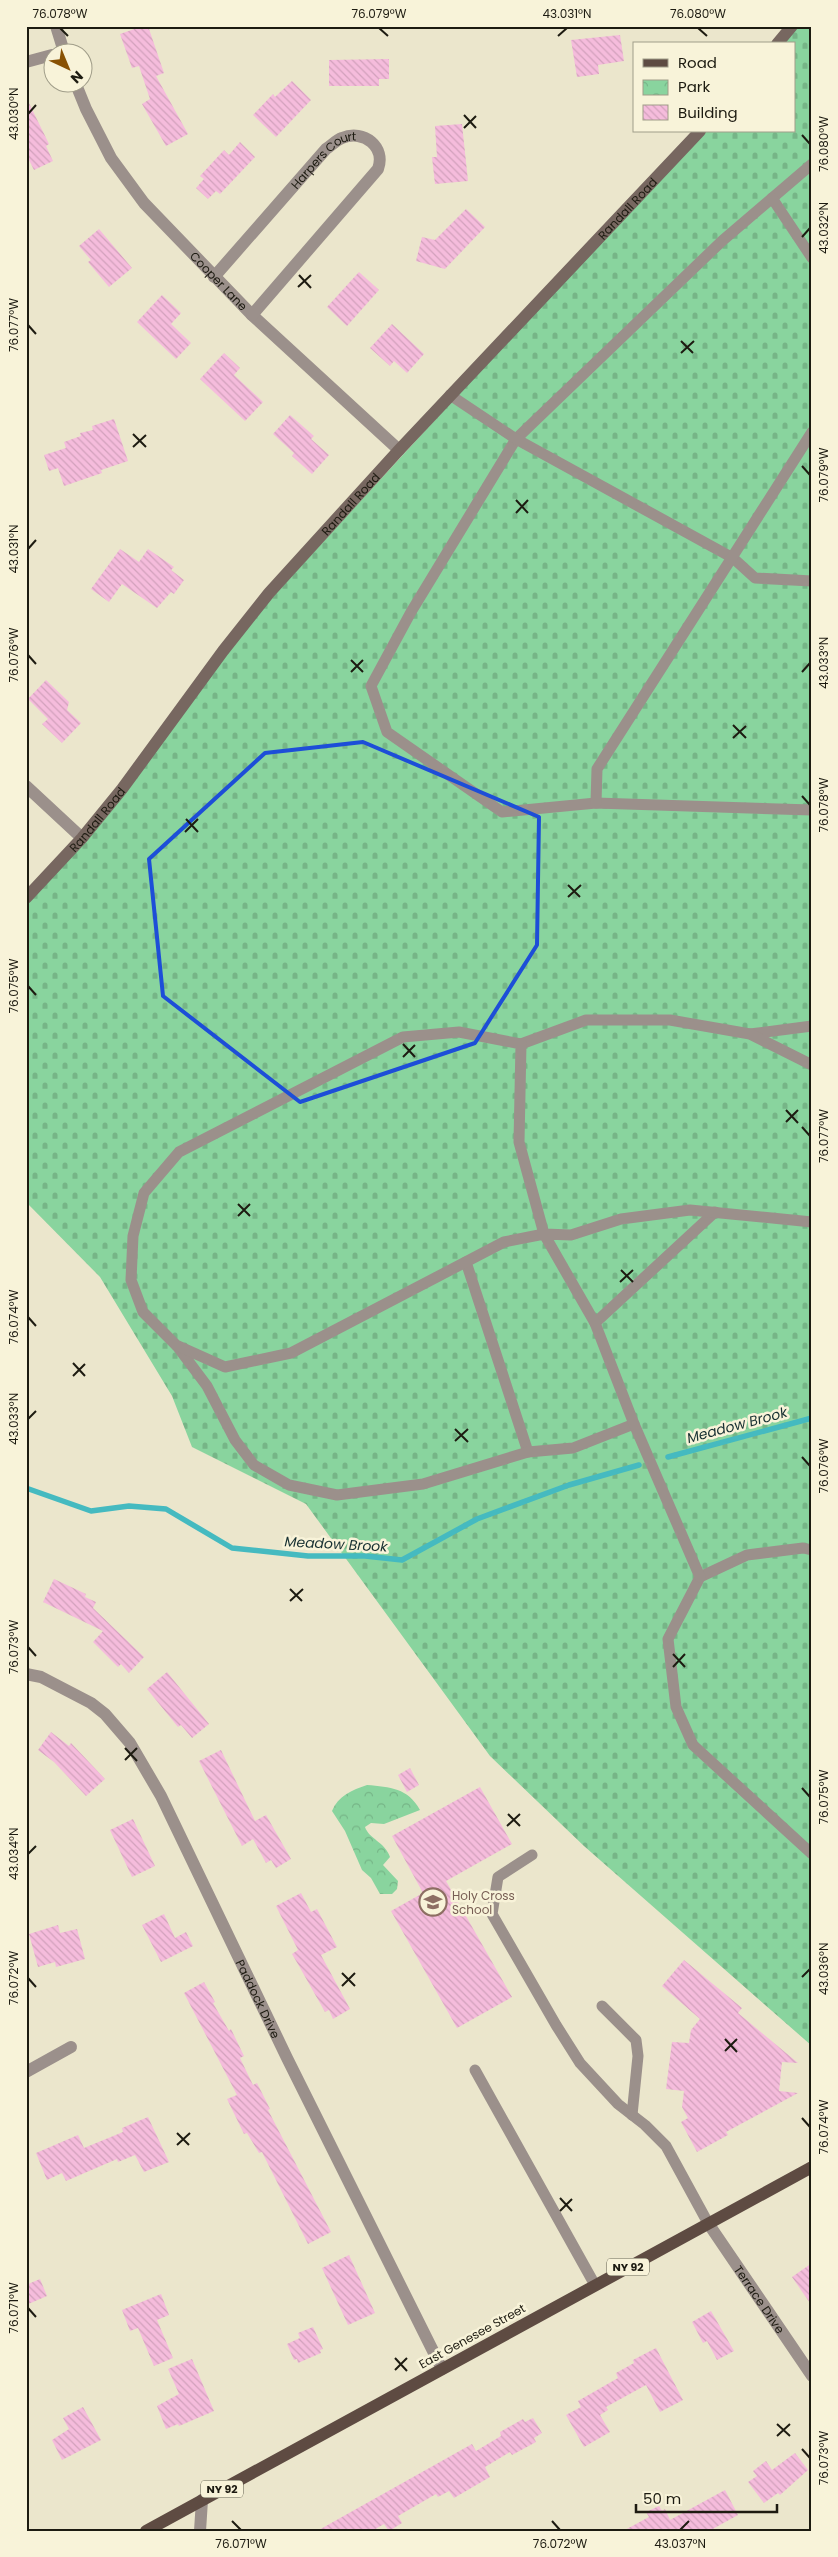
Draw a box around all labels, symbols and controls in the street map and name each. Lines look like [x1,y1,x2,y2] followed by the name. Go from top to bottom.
[33,5,88,22] text: 76.078°W
[352,5,407,22] text: 76.079°W
[543,5,591,22] text: 43.031°N
[670,5,726,22] text: 76.080°W
[42,42,92,92] north arrow
[633,42,796,132] legend
[678,52,717,73] text: Road
[66,67,88,88] text: N
[678,76,710,97] text: Park
[5,88,22,140] text: 43.030°N
[678,102,738,123] text: Building
[815,116,832,172] text: 76.080°W
[287,127,356,192] street label: Harpers Court
[594,173,661,243] street label: Randall Road
[815,202,832,254] text: 43.032°N
[186,247,252,314] street label: Cooper Lane
[5,298,22,352] text: 76.077°W
[815,447,832,502] text: 76.079°W
[317,469,383,539] street label: Randall Road
[5,525,22,573] text: 43.031°N
[5,627,22,683] text: 76.076°W
[815,637,832,689] text: 43.033°N
[815,777,832,833] text: 76.078°W
[65,783,129,855] street label: Randall Road
[5,958,22,1013] text: 76.075°W
[815,1109,832,1163] text: 76.077°W
[5,1289,22,1344] text: 76.074°W
[5,1393,22,1445] text: 43.033°N
[685,1402,790,1448] water label: Meadow Brook
[815,1438,832,1494] text: 76.076°W
[284,1531,389,1557] water label: Meadow Brook
[5,1619,22,1674] text: 76.073°W
[815,1769,832,1824] text: 76.075°W
[5,1828,22,1880] text: 43.034°N
[418,1887,448,1917] school or university icon: Holy Cross School
[452,1887,515,1918] place label: Holy Cross School
[815,1943,832,1995] text: 43.036°N
[5,1951,22,2005] text: 76.072°W
[232,1956,285,2041] street label: Paddock Drive
[815,2099,832,2154] text: 76.074°W
[607,2258,649,2276] road number: NY 92
[730,2262,789,2337] street label: Terrace Drive
[5,2282,22,2334] text: 76.071°W
[416,2300,528,2372] street label: East Genesee Street
[815,2430,832,2485] text: 76.073°W
[201,2480,243,2498] road number: NY 92
[636,2482,777,2514] scale bar
[643,2488,681,2509] text: 50 m
[215,2535,267,2552] text: 76.071°W
[533,2535,587,2552] text: 76.072°W
[654,2535,706,2552] text: 43.037°N

